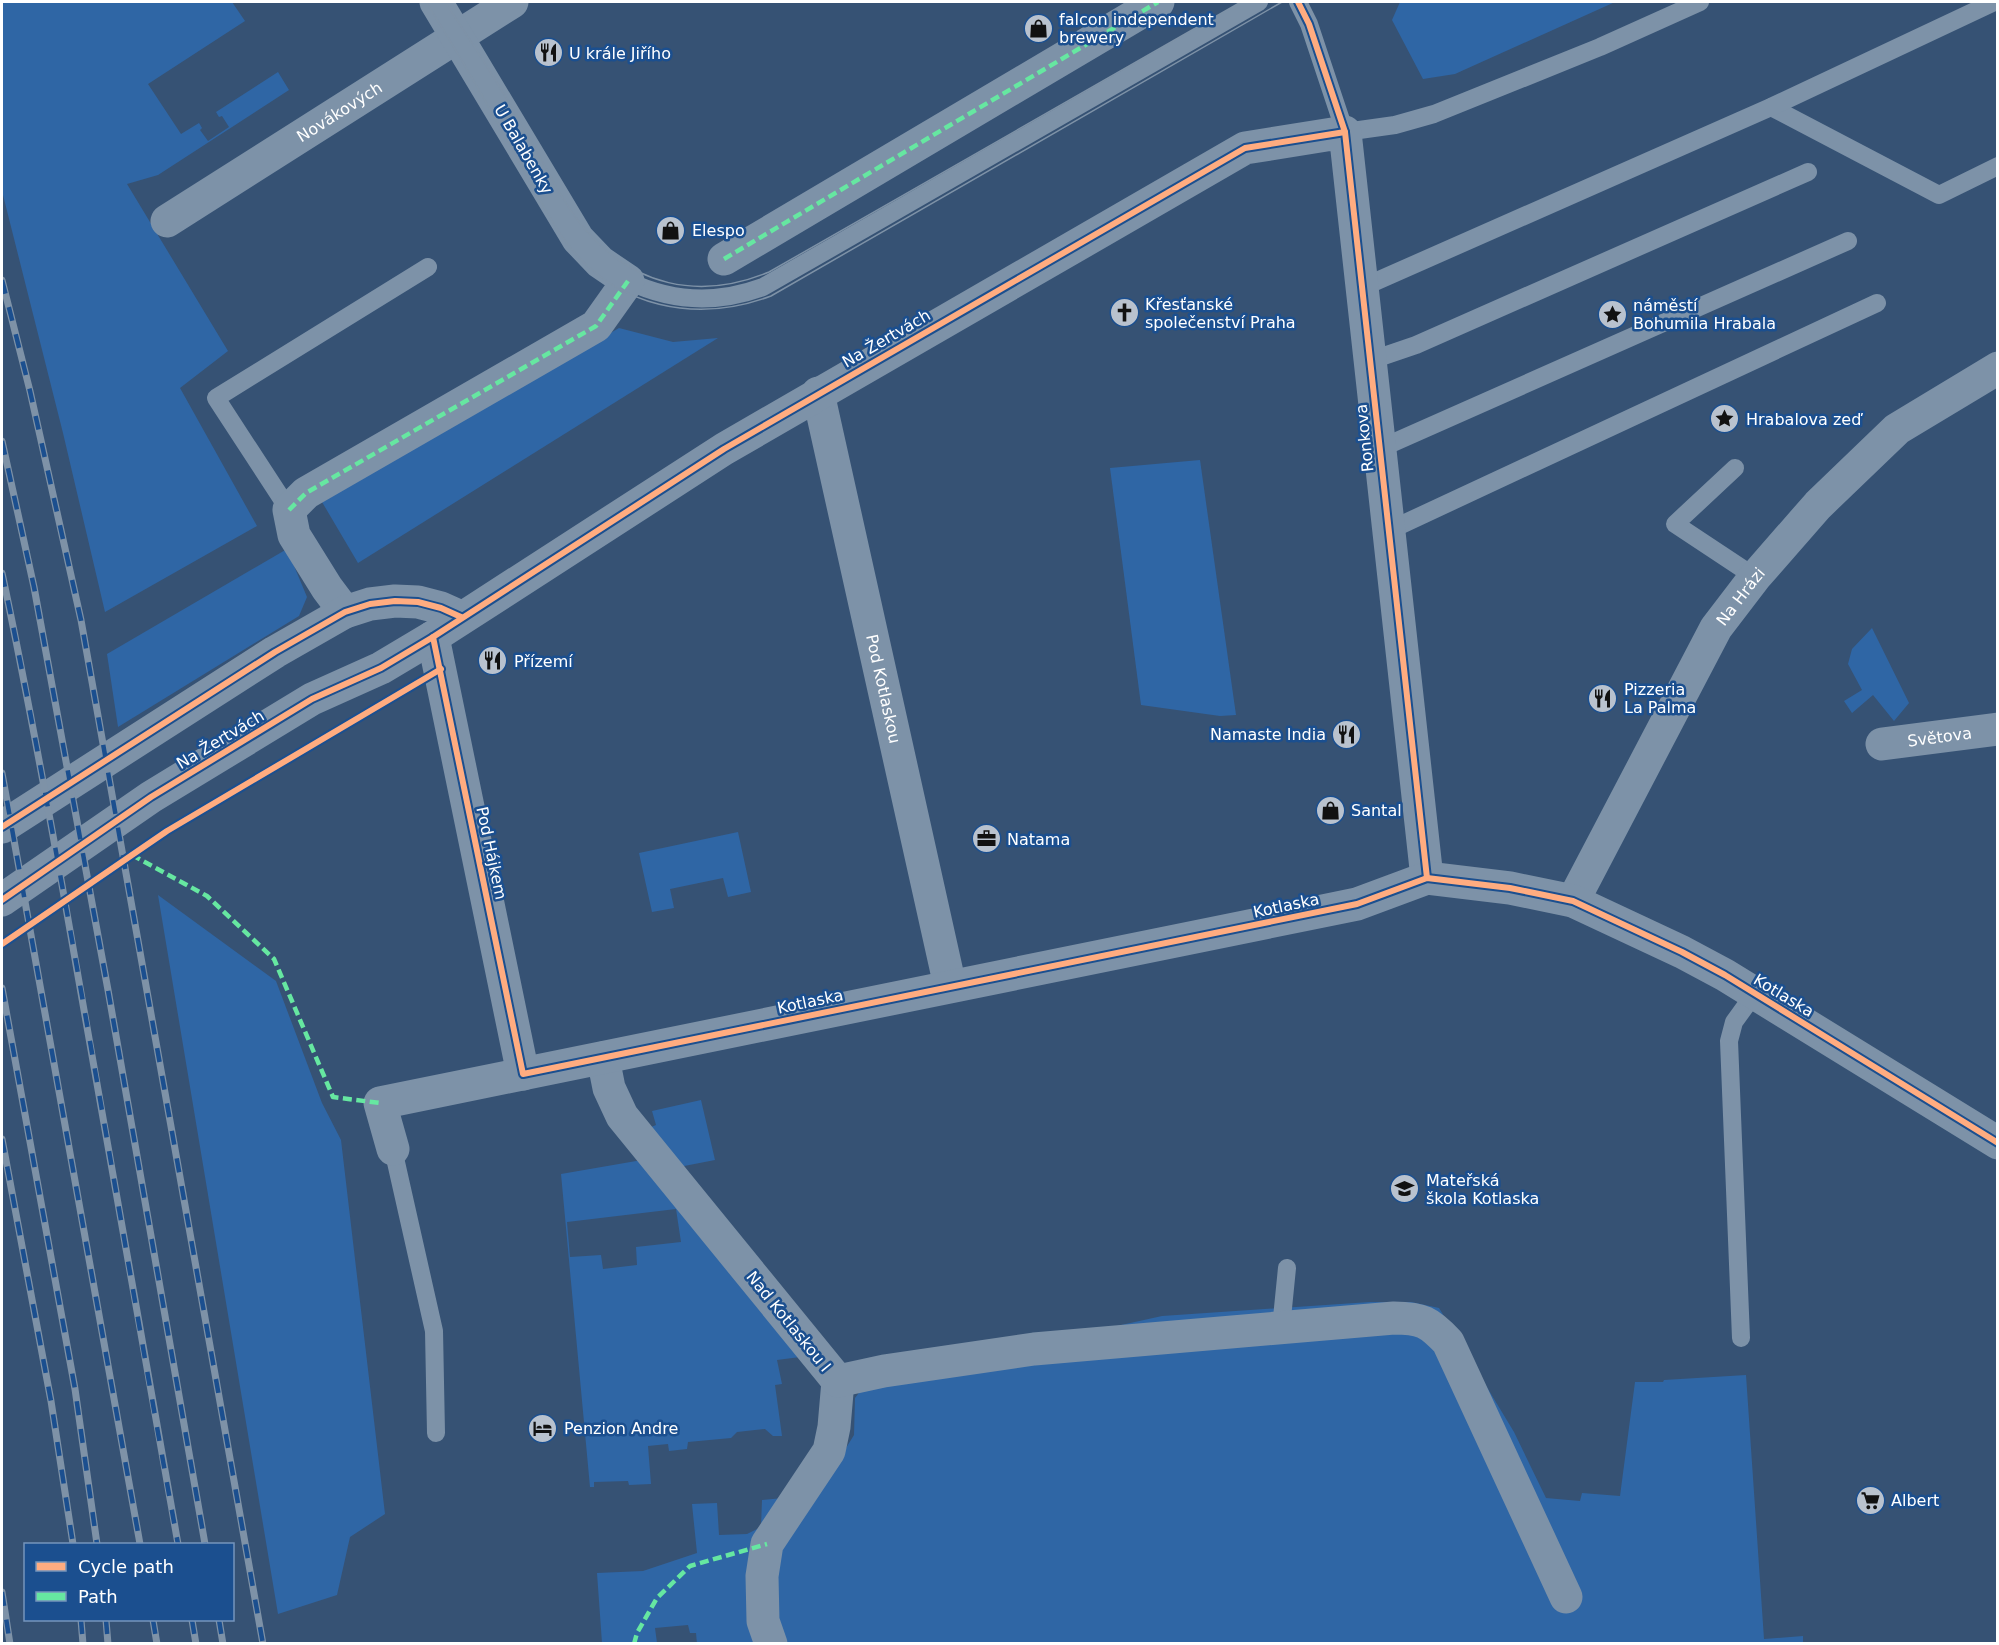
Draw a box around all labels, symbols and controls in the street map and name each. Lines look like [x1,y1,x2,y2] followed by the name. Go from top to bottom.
[1059,10,1214,47] place label: falcon independent brewery
[1022,12,1054,44] shop icon: falcon independent brewery
[532,37,564,69] restaurant icon: U krále Jiřího
[569,44,671,63] place label: U krále Jiřího
[293,78,386,146] street label: Novákových
[490,101,557,197] street label: U Balabenky
[655,214,687,246] shop icon: Elespo
[692,221,745,240] place label: Elespo
[1145,295,1296,332] place label: Křesťanské společenství Praha
[1633,296,1776,333] place label: náměstí Bohumila Hrabala
[1108,297,1140,329] church icon: Křesťanské společenství Praha
[1596,298,1628,330] place icon: náměstí Bohumila Hrabala
[839,306,934,371] street label: Na Žertvách
[1351,403,1378,473] street label: Ronkova
[1709,403,1741,435] place icon: Hrabalova zeď
[1746,410,1863,429] place label: Hrabalova zeď
[1712,564,1769,630] street label: Na Hrázi
[862,633,905,745] street label: Pod Kotlaskou
[477,645,509,677] restaurant icon: Přízemí
[514,652,573,671] place label: Přízemí
[1624,680,1696,717] place label: Pizzeria La Palma
[1587,682,1619,714] restaurant icon: Pizzeria La Palma
[173,706,267,773] street label: Na Žertvách
[1331,718,1363,750] restaurant icon: Namaste India
[1906,723,1973,751] street label: Světova
[1210,725,1326,744] place label: Namaste India
[1314,794,1346,826] shop icon: Santal
[1351,801,1402,820] place label: Santal
[472,805,511,901] street label: Pod Hájkem
[970,823,1002,855] office icon: Natama
[1007,830,1070,849] place label: Natama
[1251,889,1321,922] street label: Kotlaska
[1750,970,1817,1021] street label: Kotlaska
[775,985,845,1018] street label: Kotlaska
[1426,1171,1539,1208] place label: Mateřská škola Kotlaska
[1389,1173,1421,1205] school or university icon: Mateřská škola Kotlaska
[742,1267,835,1375] street label: Nad Kotlaskou Ⅰ
[527,1412,559,1444] hotel icon: Penzion Andre
[564,1419,678,1438] place label: Penzion Andre
[1854,1484,1886,1516] supermarket icon: Albert
[1891,1491,1939,1510] place label: Albert
[24,1543,234,1621] legend
[78,1556,174,1577] text: Cycle path
[78,1586,118,1607] text: Path

